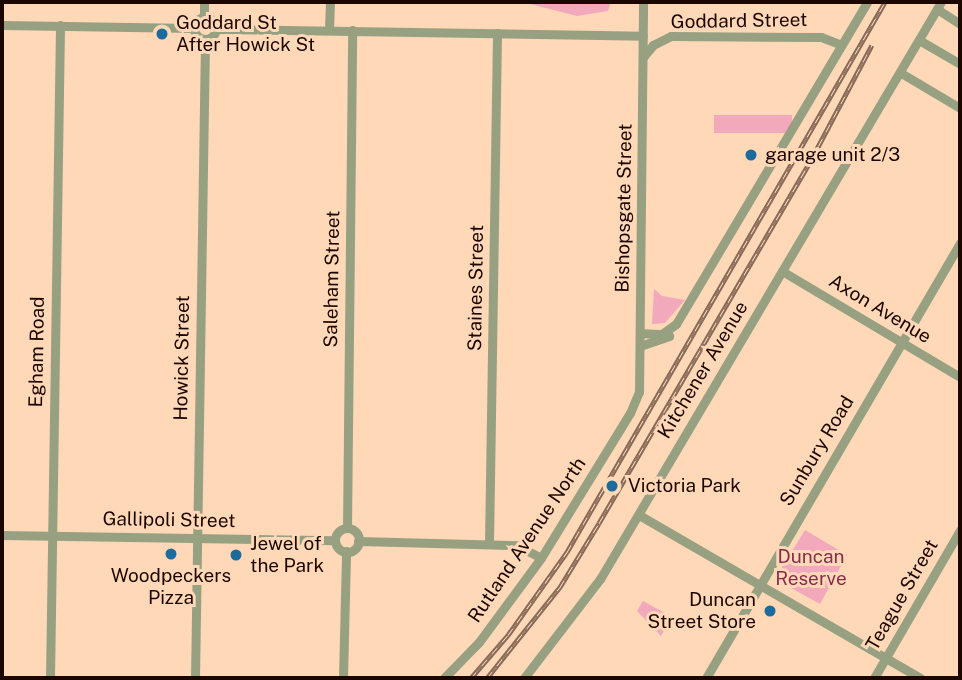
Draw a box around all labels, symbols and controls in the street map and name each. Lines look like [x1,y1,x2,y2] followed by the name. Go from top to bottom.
[671,8,807,34] street label: Goddard Street
[176,12,315,56] place label: Goddard St After Howick St
[154,26,170,42] marker: Goddard St After Howick St
[611,123,637,293] street label: Bishopsgate Street
[765,144,900,166] place label: garage unit 2/3
[743,147,759,163] marker: garage unit 2/3
[319,210,345,348] street label: Saleham Street
[463,225,489,351] street label: Staines Street
[825,270,935,348] street label: Axon Avenue
[170,295,194,421] street label: Howick Street
[25,296,49,408] street label: Egham Road
[653,297,753,443] street label: Kitchener Avenue
[775,392,859,510] street label: Sunbury Road
[463,453,591,627] street label: Rutland Avenue North
[628,475,741,497] place label: Victoria Park
[602,476,622,496] marker: Victoria Park
[102,507,236,533] street label: Gallipoli Street
[250,533,324,577] place label: Jewel of the Park
[861,535,943,655] street label: Teague Street
[163,546,179,562] marker: Woodpeckers Pizza
[775,546,847,590] park label: Duncan Reserve
[228,547,244,563] marker: Jewel of the Park
[111,565,231,609] place label: Woodpeckers Pizza
[648,589,756,633] place label: Duncan Street Store
[762,603,778,619] marker: Duncan Street Store

